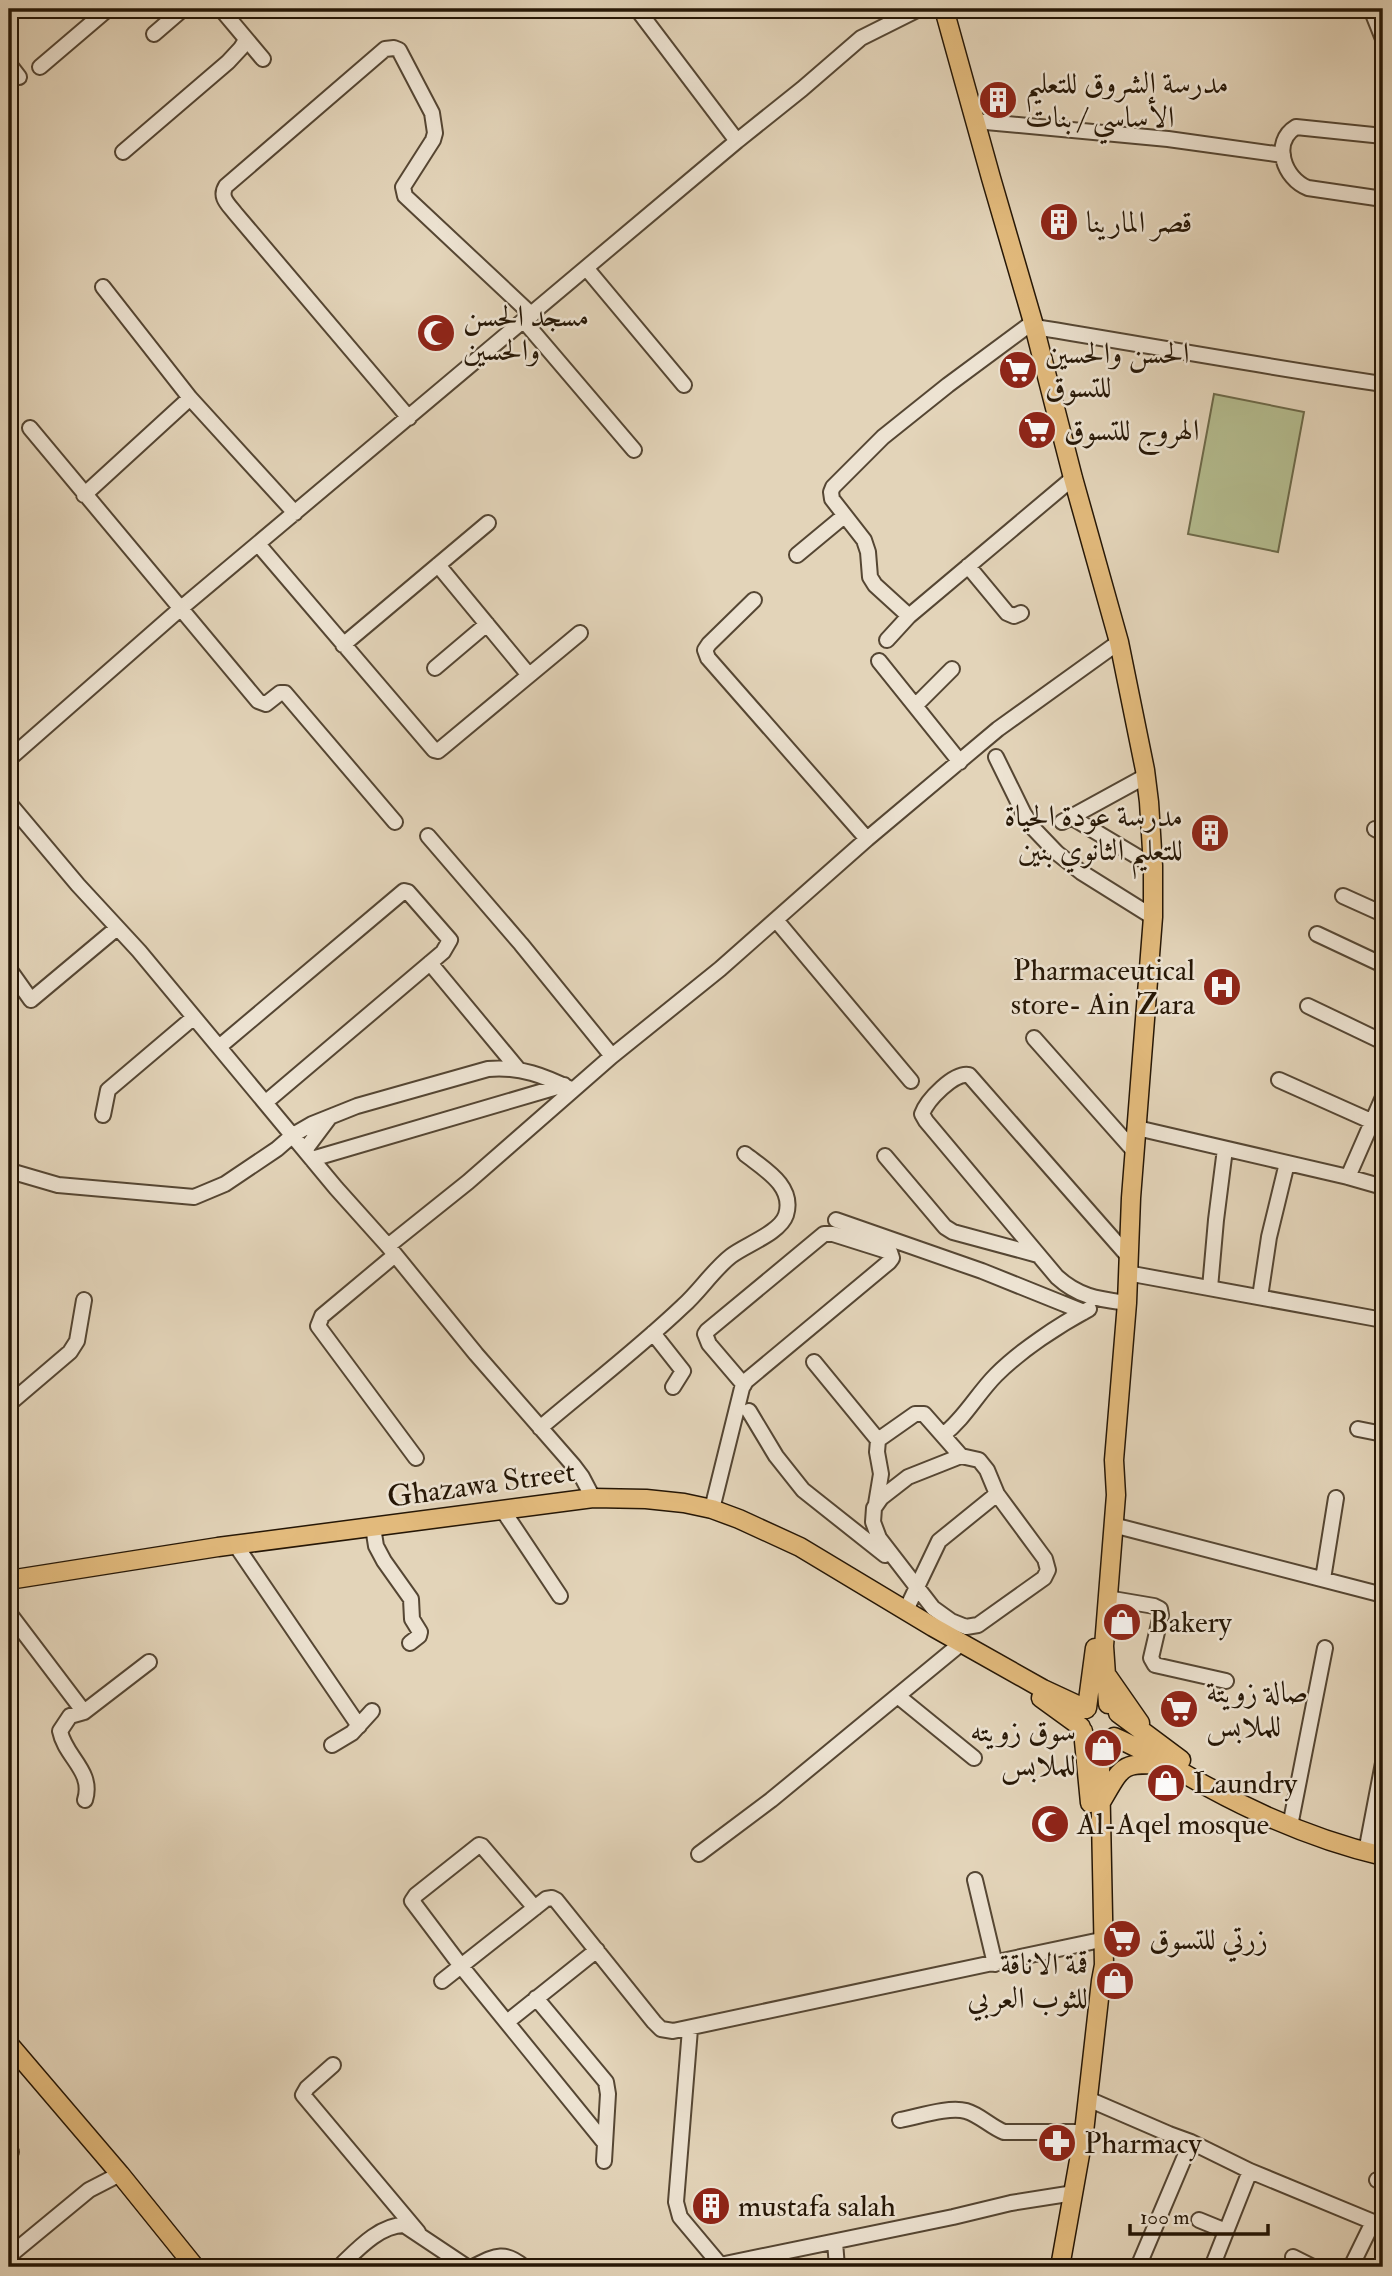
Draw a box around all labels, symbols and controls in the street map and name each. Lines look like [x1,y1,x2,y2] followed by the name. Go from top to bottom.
[1025,65,1229,145] place label: مدرسة الشروق للتعليم الأساسي / بنات
[977,79,1019,121] building icon: مدرسة الشروق للتعليم الأساسي / بنات
[1038,201,1080,243] building icon: قصر المارينا
[1086,204,1192,242] place label: قصر المارينا
[463,298,589,369] place label: مسجد الحسن والحسين
[415,312,457,354] mosque icon: مسجد الحسن والحسين
[1045,335,1190,406] place label: الحسن والحسين للتسوق
[997,349,1039,391] supermarket icon: الحسن والحسين للتسوق
[1016,409,1058,451] supermarket icon: الهروج للتسوق
[1064,412,1200,456] place label: الهروج للتسوق
[1004,798,1183,879] place label: مدرسة عودة الحياة للتعليم الثانوي بنين
[1189,812,1231,854] building icon: مدرسة عودة الحياة للتعليم الثانوي بنين
[1011,952,1196,1023] place label: Pharmaceutical store- Ain Zara
[1201,966,1243,1008] hospital icon: Pharmaceutical store- Ain Zara
[385,1453,578,1516] street label: Ghazawa Street
[1101,1601,1143,1643] shop icon: Bakery
[1149,1604,1233,1641] place label: Bakery
[1206,1674,1308,1746] place label: صالة زويتة للملابس
[1158,1688,1200,1730] supermarket icon: صالة زويتة للملابس
[970,1713,1076,1785] place label: سوق زويته للملابس
[1082,1727,1124,1769] shop icon: سوق زويته للملابس
[1145,1762,1187,1804] shop icon: Laundry
[1193,1765,1298,1802] place label: Laundry
[1029,1803,1071,1845] mosque icon: Al-Aqel mosque
[1076,1806,1269,1843] place label: Al-Aqel mosque
[1101,1918,1143,1960] supermarket icon: زرتي للتسوق
[1149,1921,1268,1963] place label: زرتي للتسوق
[967,1946,1088,2022] place label: قمة الاناقة للثوب العربي
[1094,1960,1136,2002] shop icon: قمة الاناقة للثوب العربي
[1036,2122,1078,2164] pharmacy icon: Pharmacy
[1084,2125,1203,2162] place label: Pharmacy
[690,2185,732,2227] building icon: mustafa salah
[738,2188,896,2225] place label: mustafa salah
[1130,2192,1268,2236] scale bar
[1140,2204,1190,2231] text: 100 m

